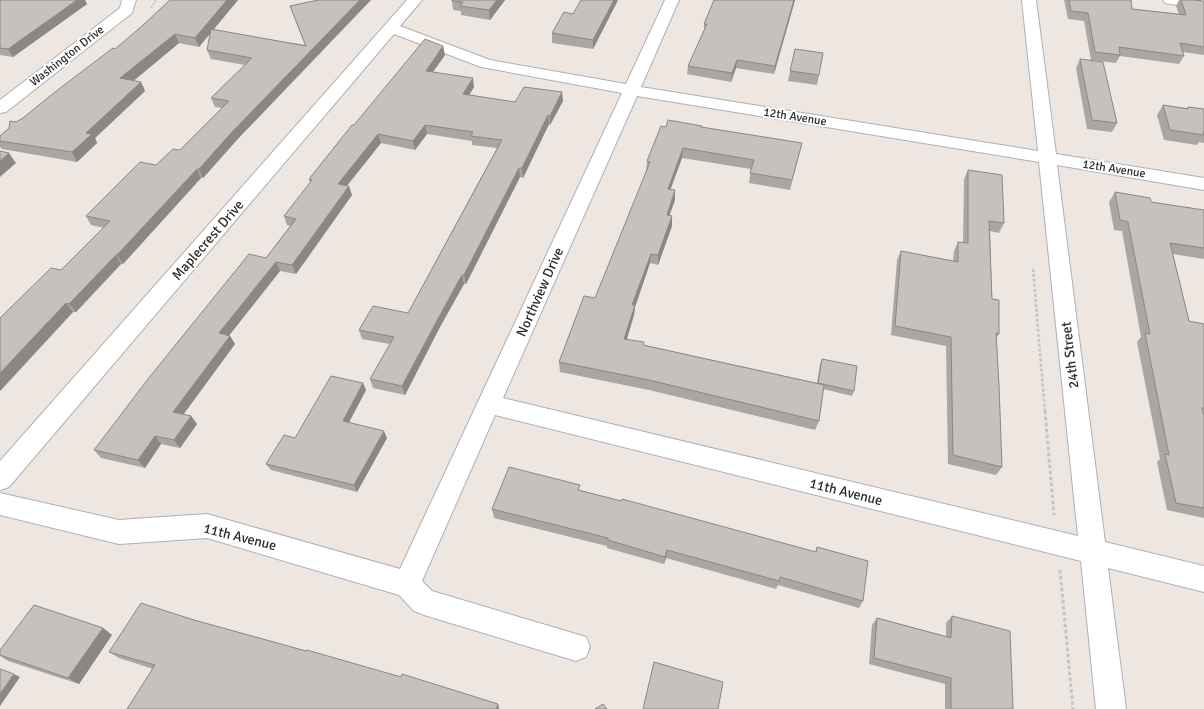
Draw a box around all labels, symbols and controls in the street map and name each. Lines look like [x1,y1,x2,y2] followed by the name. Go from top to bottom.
[27,22,107,90] street label: Washington Drive
[762,105,828,129] street label: 12th Avenue
[1081,157,1147,181] street label: 12th Avenue
[169,196,247,284] street label: Maplecrest Drive
[513,245,567,339] street label: Northview Drive
[1057,321,1083,389] street label: 24th Street
[808,475,884,509] street label: 11th Avenue
[202,520,278,554] street label: 11th Avenue

